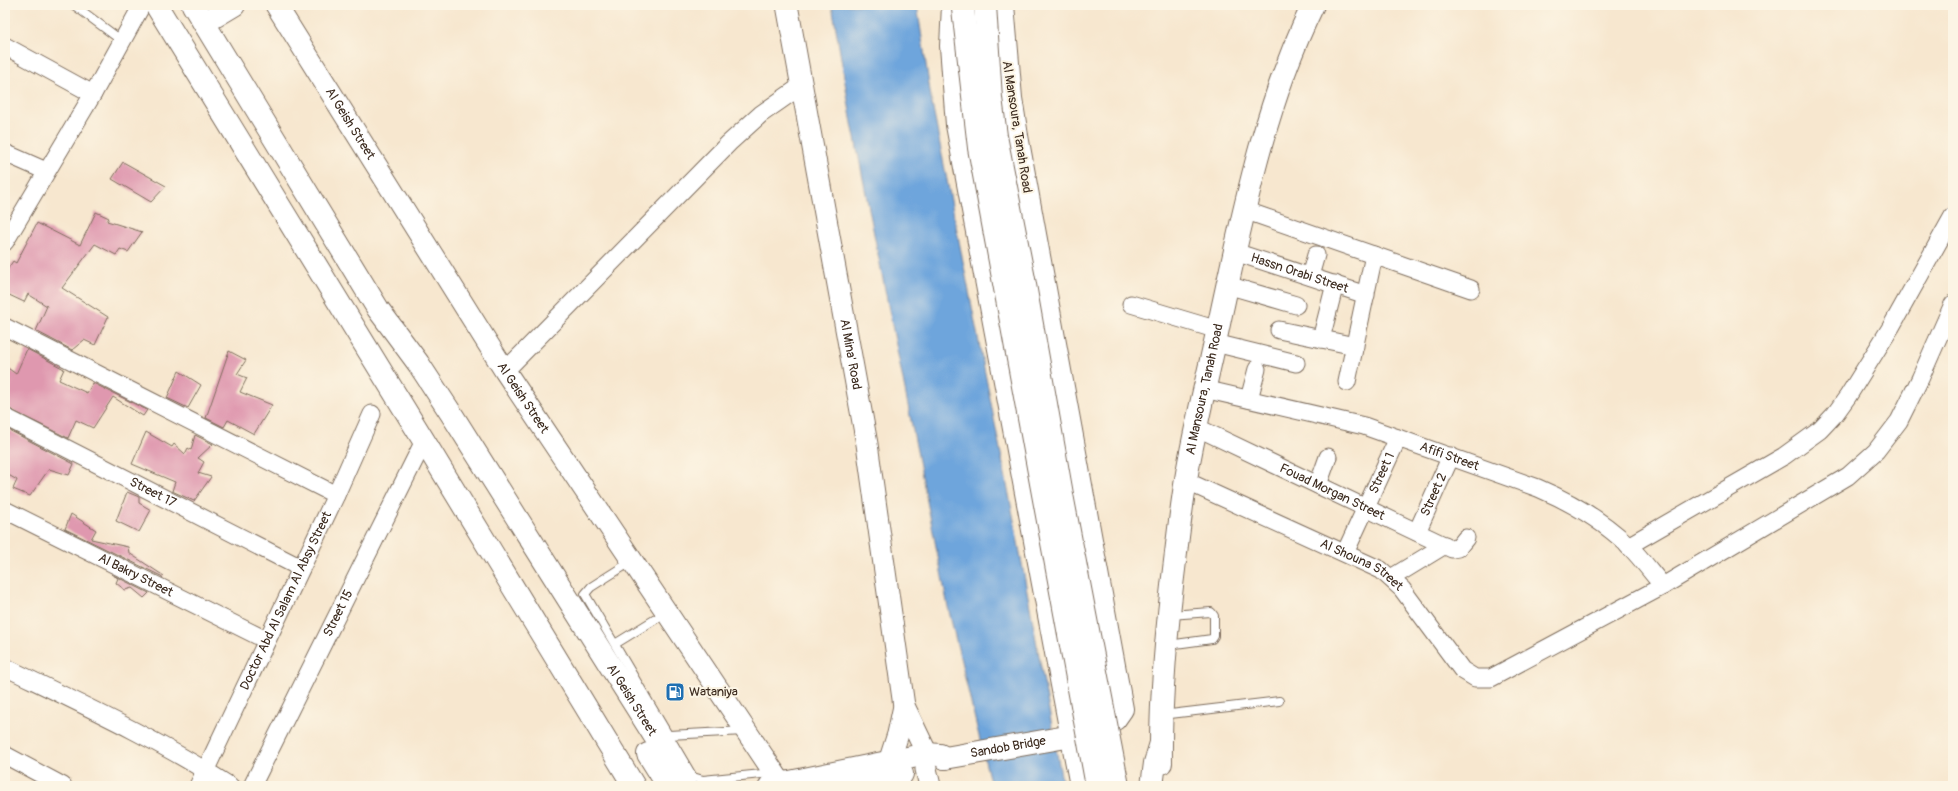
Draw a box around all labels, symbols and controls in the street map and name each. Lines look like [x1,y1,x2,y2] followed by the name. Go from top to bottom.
[999,60,1035,194] street label: Al Mansoura, Tanah Road
[322,85,379,163] street label: Al Geish Street
[1249,250,1351,297] street label: Hassn Orabi Street
[836,318,865,391] street label: Al Mina' Road
[1183,322,1227,456] street label: Al Mansoura, Tanah Road
[494,359,553,437] street label: Al Geish Street
[1418,439,1482,475] street label: Afifi Street
[1366,450,1398,496] street label: Street 1
[1277,460,1388,524] street label: Fouad Morgan Street
[1417,471,1450,519] street label: Street 2
[127,474,179,511] street label: Street 17
[237,508,335,693] street label: Doctor Abd Al Salam Al Absy Street
[1318,535,1407,595] street label: Al Shouna Street
[96,550,176,601] street label: Al Bakry Street
[320,587,356,639] street label: Street 15
[603,661,661,739] street label: Al Geish Street
[664,681,686,703] fuel station icon: Wataniya
[689,684,738,700] place label: Wataniya
[969,733,1048,761] street label: Sandob Bridge

